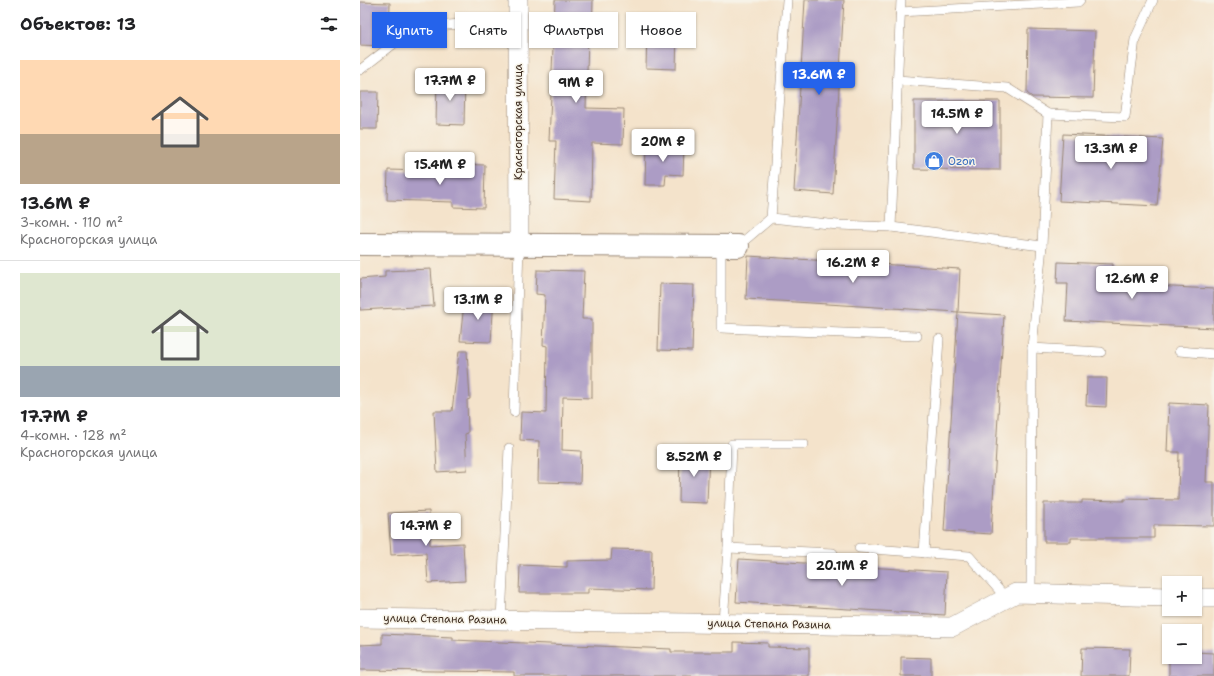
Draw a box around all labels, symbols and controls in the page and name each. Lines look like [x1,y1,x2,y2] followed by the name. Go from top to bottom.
[372,12,447,48] chip: Купить
[455,12,521,48] chip: Снять
[529,12,618,48] chip: Фильтры
[626,12,696,48] chip: Новое
[20,13,136,35] text: Объектов: 13
[318,13,340,35] icon: filters
[782,62,856,96] pin: 13.6M ₽
[511,64,526,180] street label: Красногорская улица
[792,66,846,83] text: 13.6M ₽
[413,68,487,102] pin: 17.7M ₽
[552,70,600,104] pin: 9M ₽
[424,72,476,89] text: 17.7M ₽
[558,74,594,91] text: 9M ₽
[144,86,216,158] icon: home
[920,101,994,135] pin: 14.5M ₽
[931,105,983,122] text: 14.5M ₽
[635,129,691,163] pin: 20M ₽
[641,133,685,150] text: 20M ₽
[1074,136,1148,170] pin: 13.3M ₽
[1084,140,1138,157] text: 13.3M ₽
[923,150,945,172] shop icon: Ozon
[403,152,477,186] pin: 15.4M ₽
[948,154,976,169] place label: Ozon
[414,156,466,173] text: 15.4M ₽
[20,192,90,214] text: 13.6M ₽
[20,214,123,231] text: 3-комн. · 110 m²
[20,231,157,248] text: Красногорская улица
[816,250,890,284] pin: 16.2M ₽
[826,254,880,271] text: 16.2M ₽
[1095,266,1169,300] pin: 12.6M ₽
[1105,270,1159,287] text: 12.6M ₽
[441,287,515,321] pin: 13.1M ₽
[453,291,503,308] text: 13.1M ₽
[144,299,216,371] icon: home
[20,405,88,427] text: 17.7M ₽
[20,427,127,444] text: 4-комн. · 128 m²
[20,444,157,461] text: Красногорская улица
[657,444,731,478] pin: 8.52M ₽
[666,448,722,465] text: 8.52M ₽
[389,513,463,547] pin: 14.7M ₽
[400,517,452,534] text: 14.7M ₽
[805,553,879,587] pin: 20.1M ₽
[816,557,868,574] text: 20.1M ₽
[1162,576,1202,664] map controls
[1162,576,1202,616] button: +
[383,610,507,628] street label: улица Степана Разина
[707,615,831,633] street label: улица Степана Разина
[1162,624,1202,664] button: −

